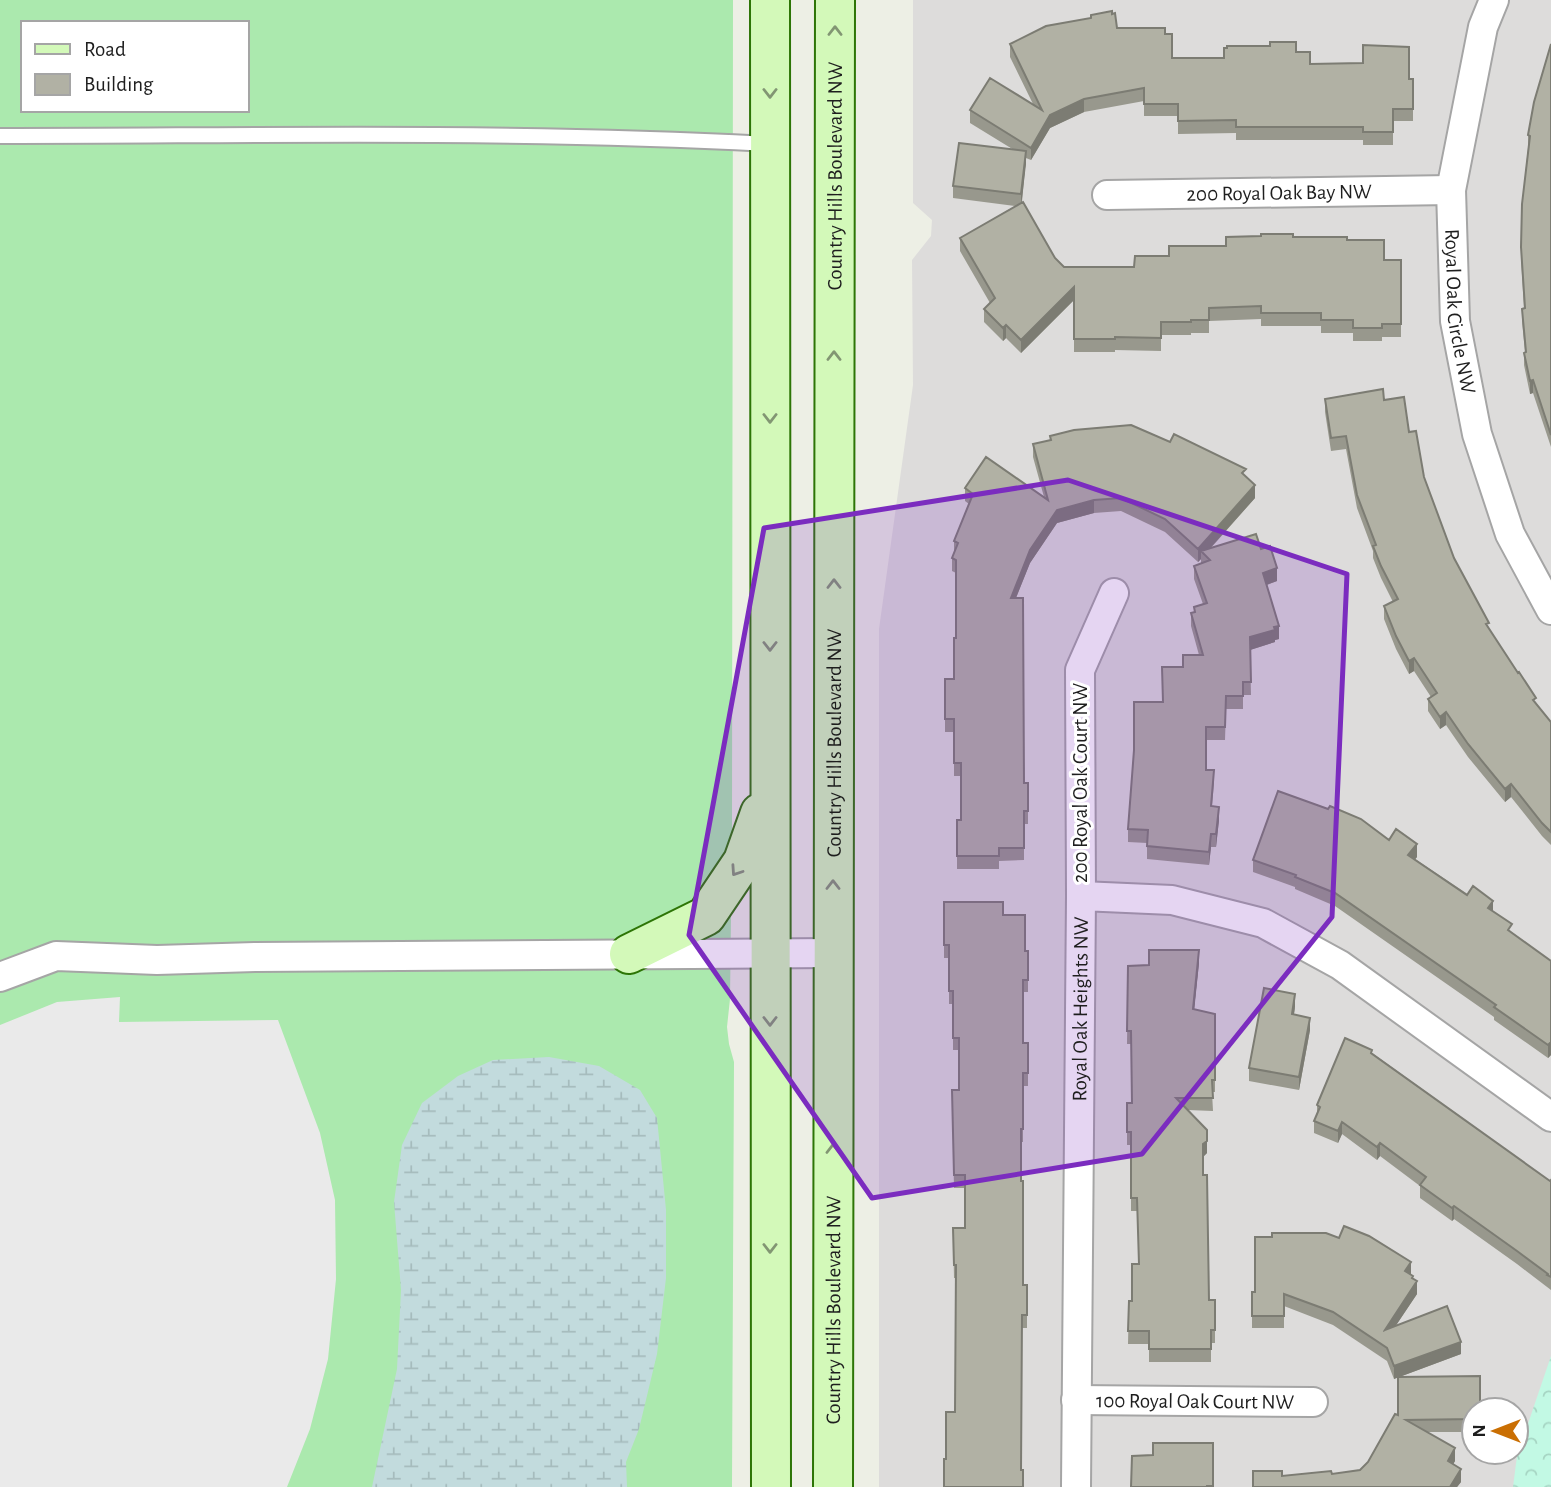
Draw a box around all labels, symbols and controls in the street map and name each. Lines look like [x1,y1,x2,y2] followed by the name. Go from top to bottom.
[21,21,248,112] legend
[827,25,843,35] one-way arrow
[84,39,126,60] text: Road
[825,62,846,290] street label: Country Hills Boulevard NW
[84,74,154,95] text: Building
[762,88,778,98] one-way arrow
[1186,181,1372,205] street label: 200 Royal Oak Bay NW
[1441,228,1479,396] street label: Royal Oak Circle NW
[826,350,842,361] one-way arrow
[762,413,778,424] one-way arrow
[826,578,842,588] one-way arrow
[824,629,845,857] street label: Country Hills Boulevard NW
[762,641,778,651] one-way arrow
[1070,683,1091,883] street label: 200 Royal Oak Court NW
[732,863,744,876] one-way arrow
[825,879,841,889] one-way arrow
[1069,916,1092,1101] street label: Royal Oak Heights NW
[762,1016,778,1027] one-way arrow
[825,1144,841,1154] one-way arrow
[823,1196,844,1424] street label: Country Hills Boulevard NW
[762,1244,778,1254] one-way arrow
[1096,1390,1294,1413] street label: 100 Royal Oak Court NW
[1460,1396,1530,1466] north arrow
[1470,1424,1489,1438] text: N

